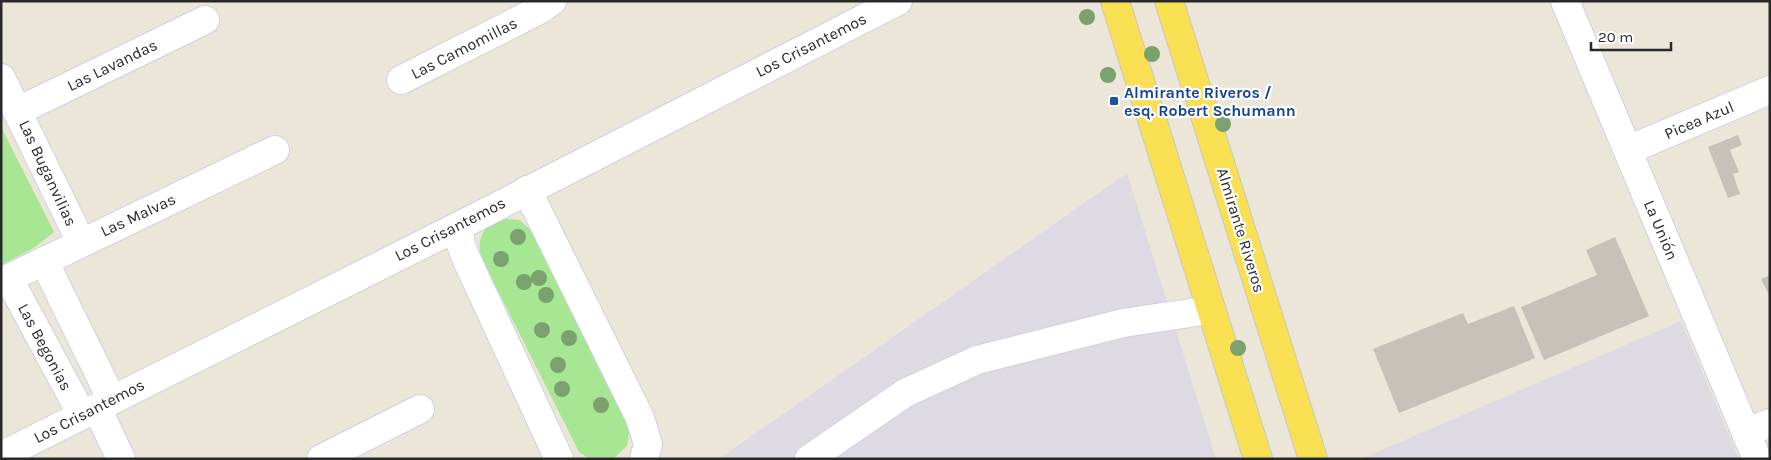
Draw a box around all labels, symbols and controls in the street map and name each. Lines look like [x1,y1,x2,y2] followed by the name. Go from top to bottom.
[752,9,870,81] street label: Los Crisantemos
[408,13,520,83] street label: Las Camomillas
[1591,20,1671,52] scale bar
[1598,28,1633,46] text: 20 m
[64,35,160,95] street label: Las Lavandas
[1124,83,1296,120] place label: Almirante Riveros / esq. Robert Schumann
[1108,95,1120,107] marker: Almirante Riveros / esq. Robert Schumann
[1661,97,1737,143] street label: Picea Azul
[15,117,81,229] street label: Las Buganvilias
[1213,165,1269,295] street label: Almirante Riveros
[97,189,179,241] street label: Las Malvas
[391,193,509,265] street label: Los Crisantemos
[1640,197,1682,263] street label: La Unión
[14,300,76,394] street label: Las Begonias
[30,375,148,447] street label: Los Crisantemos

